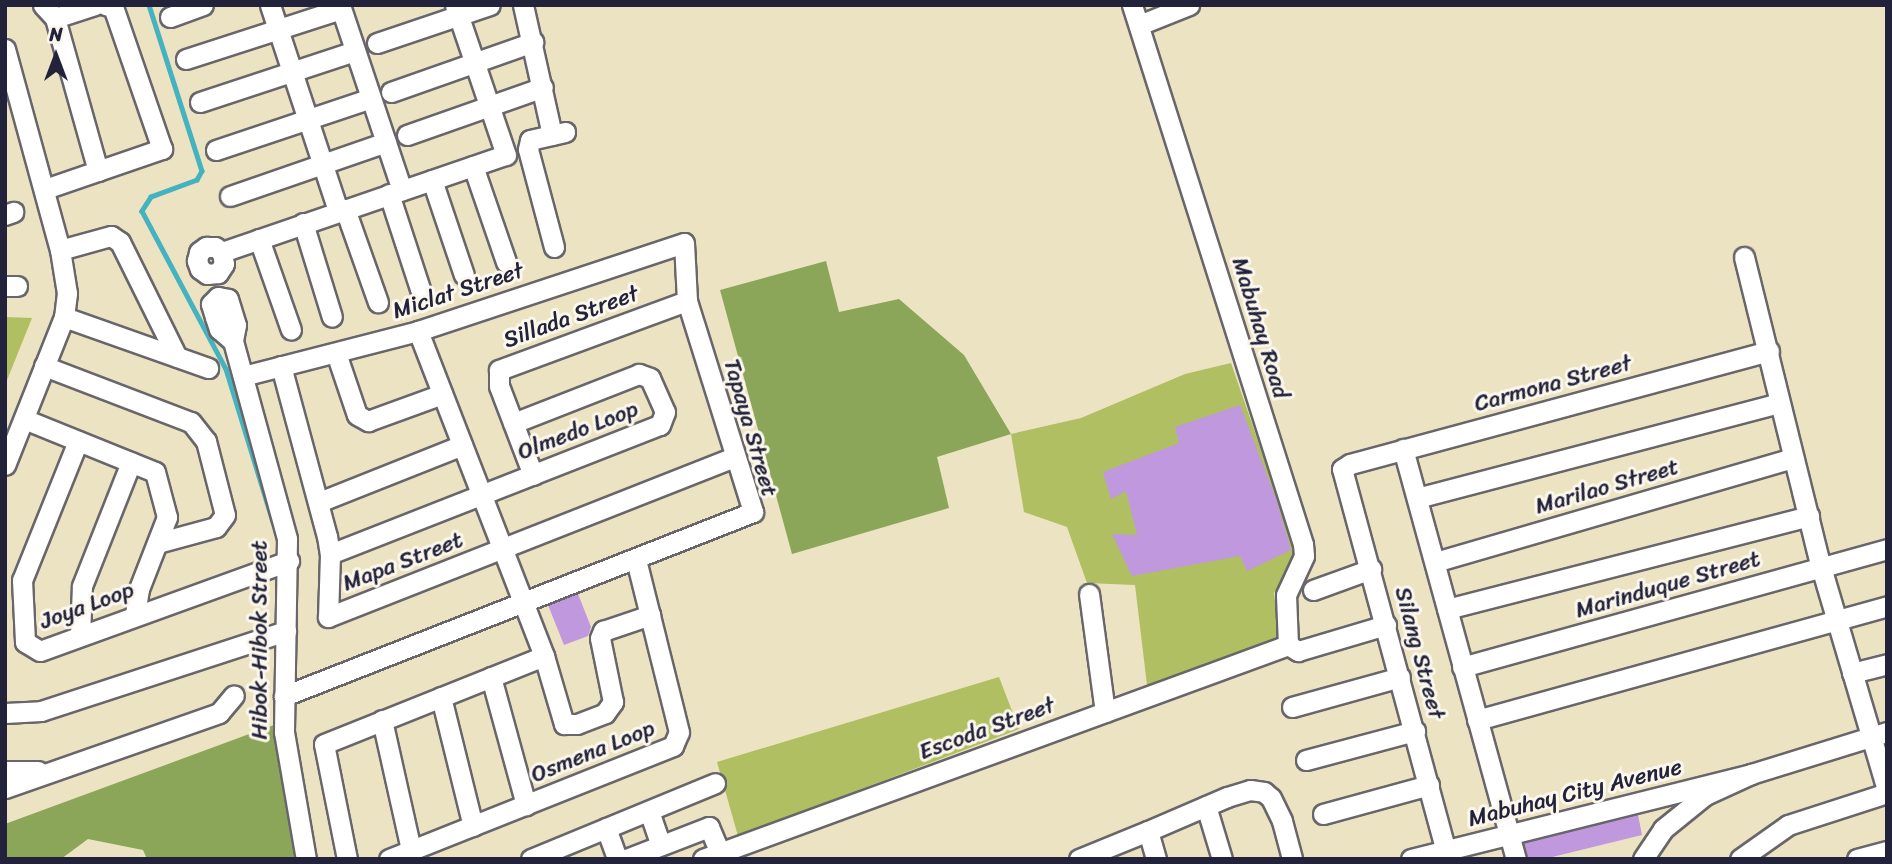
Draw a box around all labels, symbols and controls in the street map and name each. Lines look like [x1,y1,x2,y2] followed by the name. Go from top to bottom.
[49,18,63,51] text: N
[21,21,91,91] north arrow
[1225,254,1295,402] street label: Mabuhay Road
[389,257,527,325] street label: Miclat Street
[500,280,642,354] street label: Sillada Street
[1471,350,1635,418] street label: Carmona Street
[717,356,783,500] street label: Tapaya Street
[514,395,642,467] street label: Olmedo Loop
[1532,453,1682,521] street label: Marilao Street
[339,526,467,598] street label: Mapa Street
[246,539,274,741] street label: Hibok-Hibok Street
[1572,545,1764,625] street label: Marinduque Street
[36,576,138,636] street label: Joya Loop
[1388,584,1450,722] street label: Silang Street
[915,692,1059,766] street label: Escoda Street
[527,715,659,789] street label: Osmena Loop
[1466,753,1684,833] street label: Mabuhay City Avenue

